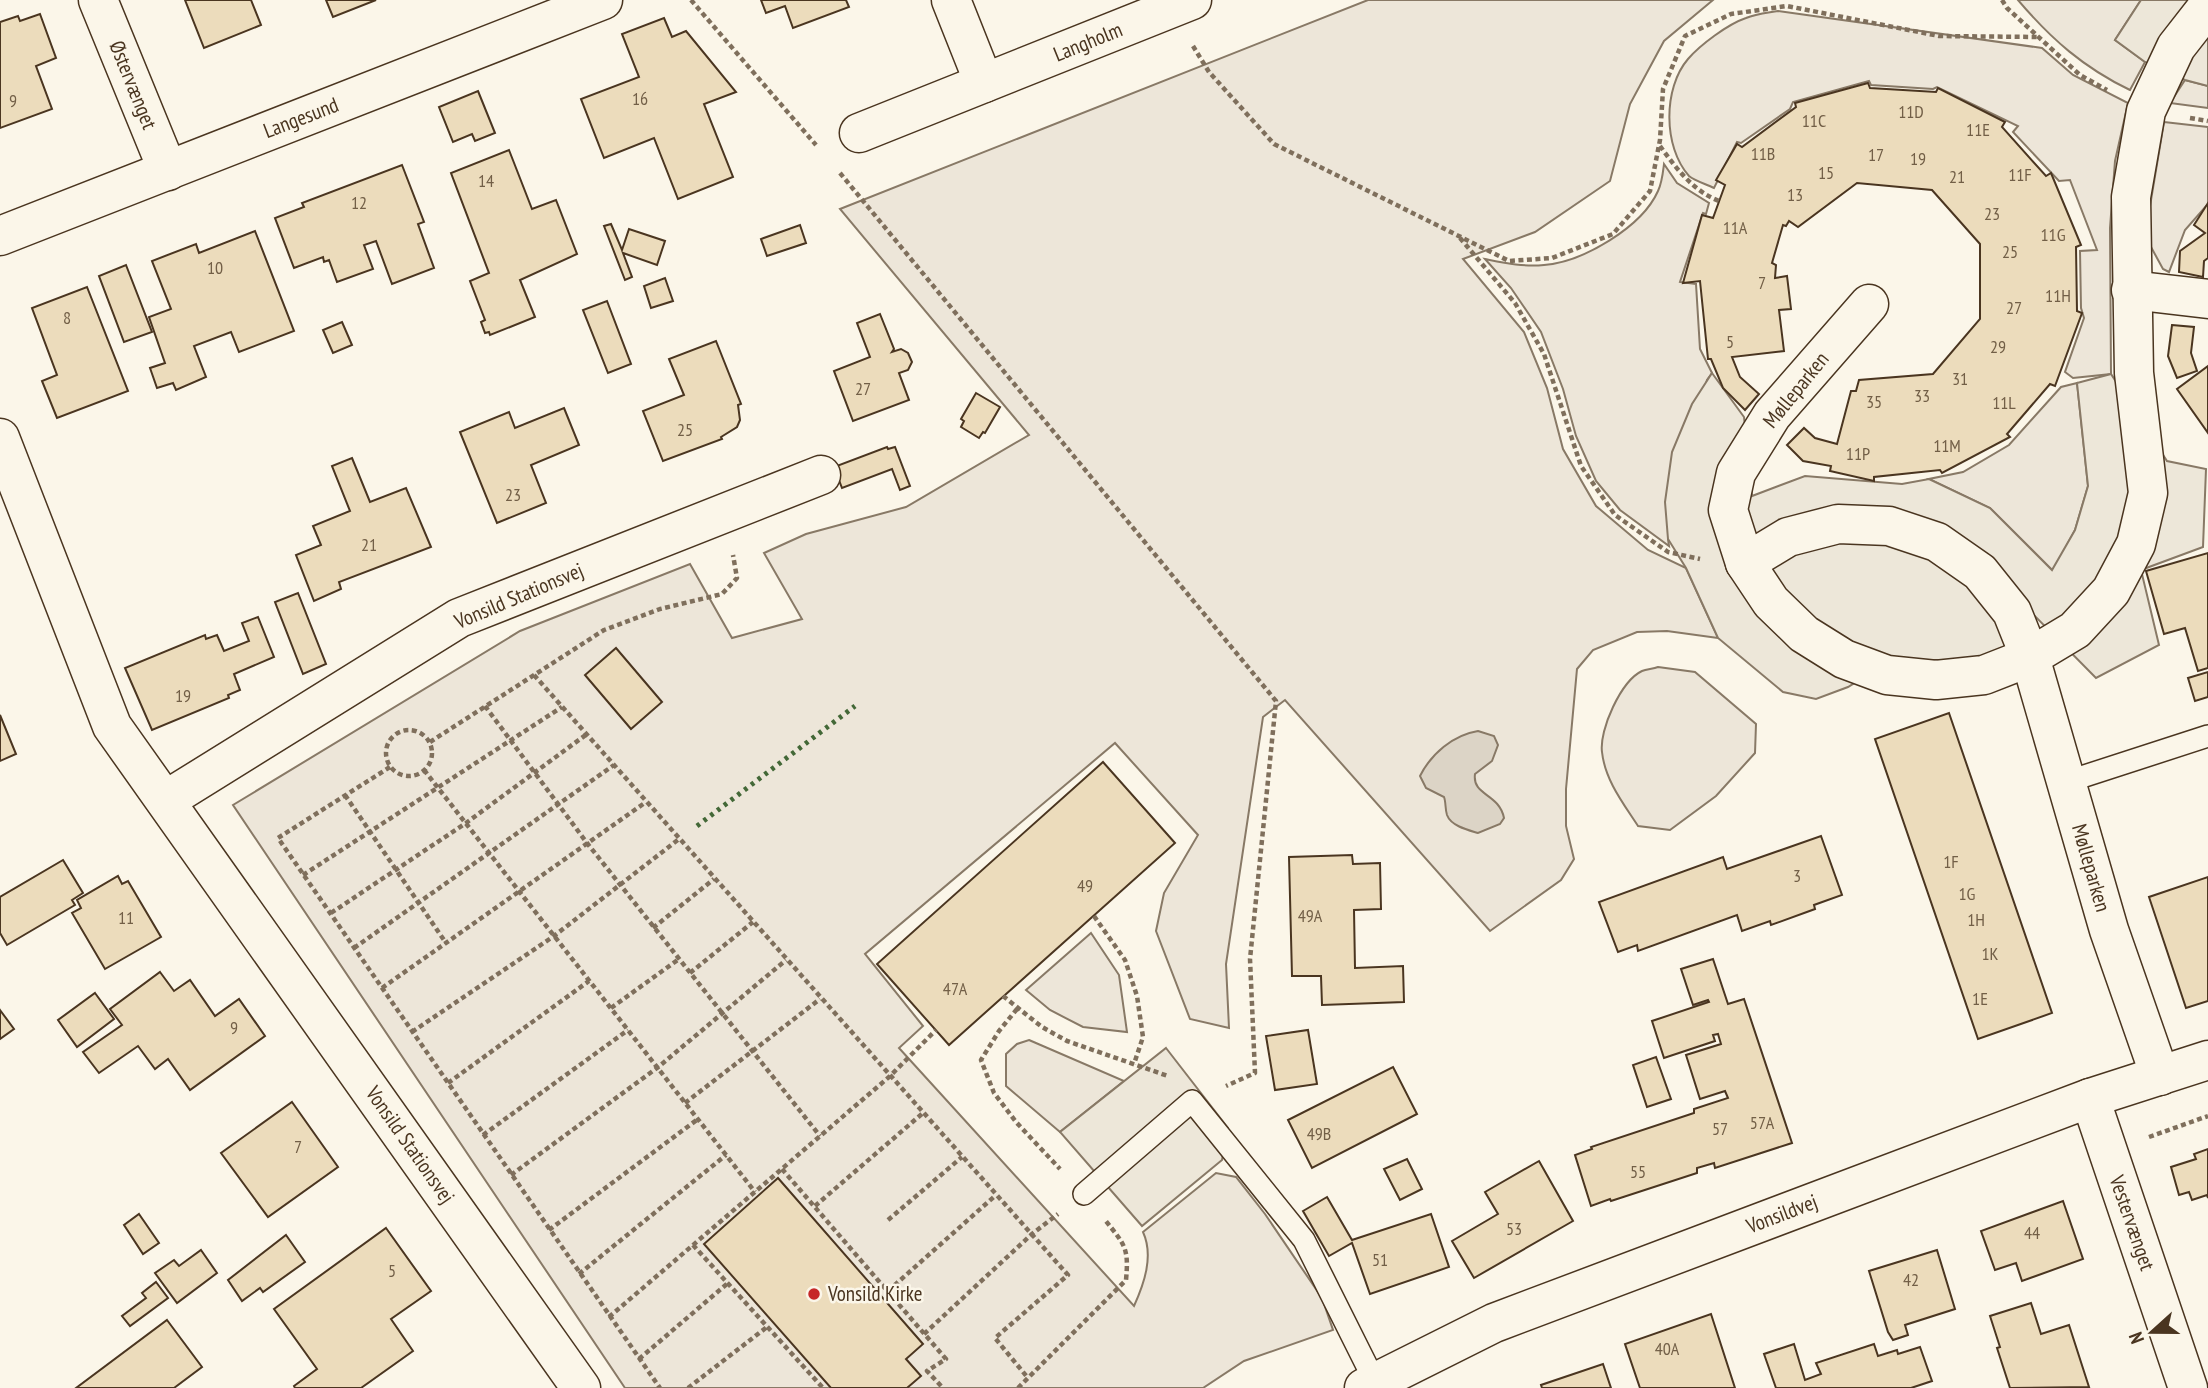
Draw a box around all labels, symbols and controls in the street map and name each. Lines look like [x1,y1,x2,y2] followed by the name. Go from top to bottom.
[1049,16,1126,68] street label: Langholm
[104,37,163,133] street label: Østervænget
[632,87,648,110] house number: 16
[9,89,17,112] house number: 9
[259,91,342,144] street label: Langesund
[1898,100,1924,123] house number: 11D
[1802,109,1826,132] house number: 11C
[1966,118,1990,141] house number: 11E
[1751,142,1775,165] house number: 11B
[1868,143,1884,166] house number: 17
[1910,147,1926,170] house number: 19
[1818,161,1834,184] house number: 15
[2008,163,2032,186] house number: 11F
[1949,165,1965,188] house number: 21
[478,169,494,192] house number: 14
[1787,183,1803,206] house number: 13
[351,191,367,214] house number: 12
[1984,202,2000,225] house number: 23
[1723,216,1748,239] house number: 11A
[2040,223,2066,246] house number: 11G
[2002,240,2018,263] house number: 25
[207,256,223,279] house number: 10
[1758,271,1766,294] house number: 7
[2045,284,2071,307] house number: 11H
[2006,296,2022,319] house number: 27
[63,306,71,329] house number: 8
[1726,330,1734,353] house number: 5
[1990,335,2006,358] house number: 29
[1757,346,1834,433] street label: Mølleparken
[1952,367,1968,390] house number: 31
[855,377,871,400] house number: 27
[1914,384,1930,407] house number: 33
[1866,390,1882,413] house number: 35
[1992,391,2016,414] house number: 11L
[677,418,693,441] house number: 25
[1933,434,1961,457] house number: 11M
[1846,442,1870,465] house number: 11P
[505,483,521,506] house number: 23
[361,533,377,556] house number: 21
[449,556,587,635] street label: Vonsild Stationsvej
[175,684,191,707] house number: 19
[2066,821,2117,915] street label: Mølleparken
[1943,850,1959,873] house number: 1F
[1793,864,1801,887] house number: 3
[1077,874,1093,897] house number: 49
[1959,882,1976,905] house number: 1G
[1298,904,1323,927] house number: 49A
[118,906,134,929] house number: 11
[1967,908,1985,931] house number: 1H
[1982,942,1999,965] house number: 1K
[943,977,968,1000] house number: 47A
[1972,987,1988,1010] house number: 1E
[230,1016,238,1039] house number: 9
[359,1080,461,1209] street label: Vonsild Stationsvej
[1750,1111,1775,1134] house number: 57A
[1712,1117,1728,1140] house number: 57
[1307,1122,1331,1145] house number: 49B
[294,1135,302,1158] house number: 7
[1630,1160,1646,1183] house number: 55
[2103,1171,2161,1274] street label: Vestervænget
[1742,1188,1821,1240] street label: Vonsildvej
[1506,1217,1522,1240] house number: 53
[2024,1221,2040,1244] house number: 44
[1372,1248,1388,1271] house number: 51
[388,1259,396,1282] house number: 5
[1903,1268,1919,1291] house number: 42
[827,1280,922,1307] place label: Vonsild Kirke
[806,1286,822,1302] marker: Vonsild Kirke
[2117,1297,2187,1367] north arrow
[2123,1329,2149,1347] text: N
[1655,1337,1680,1360] house number: 40A

